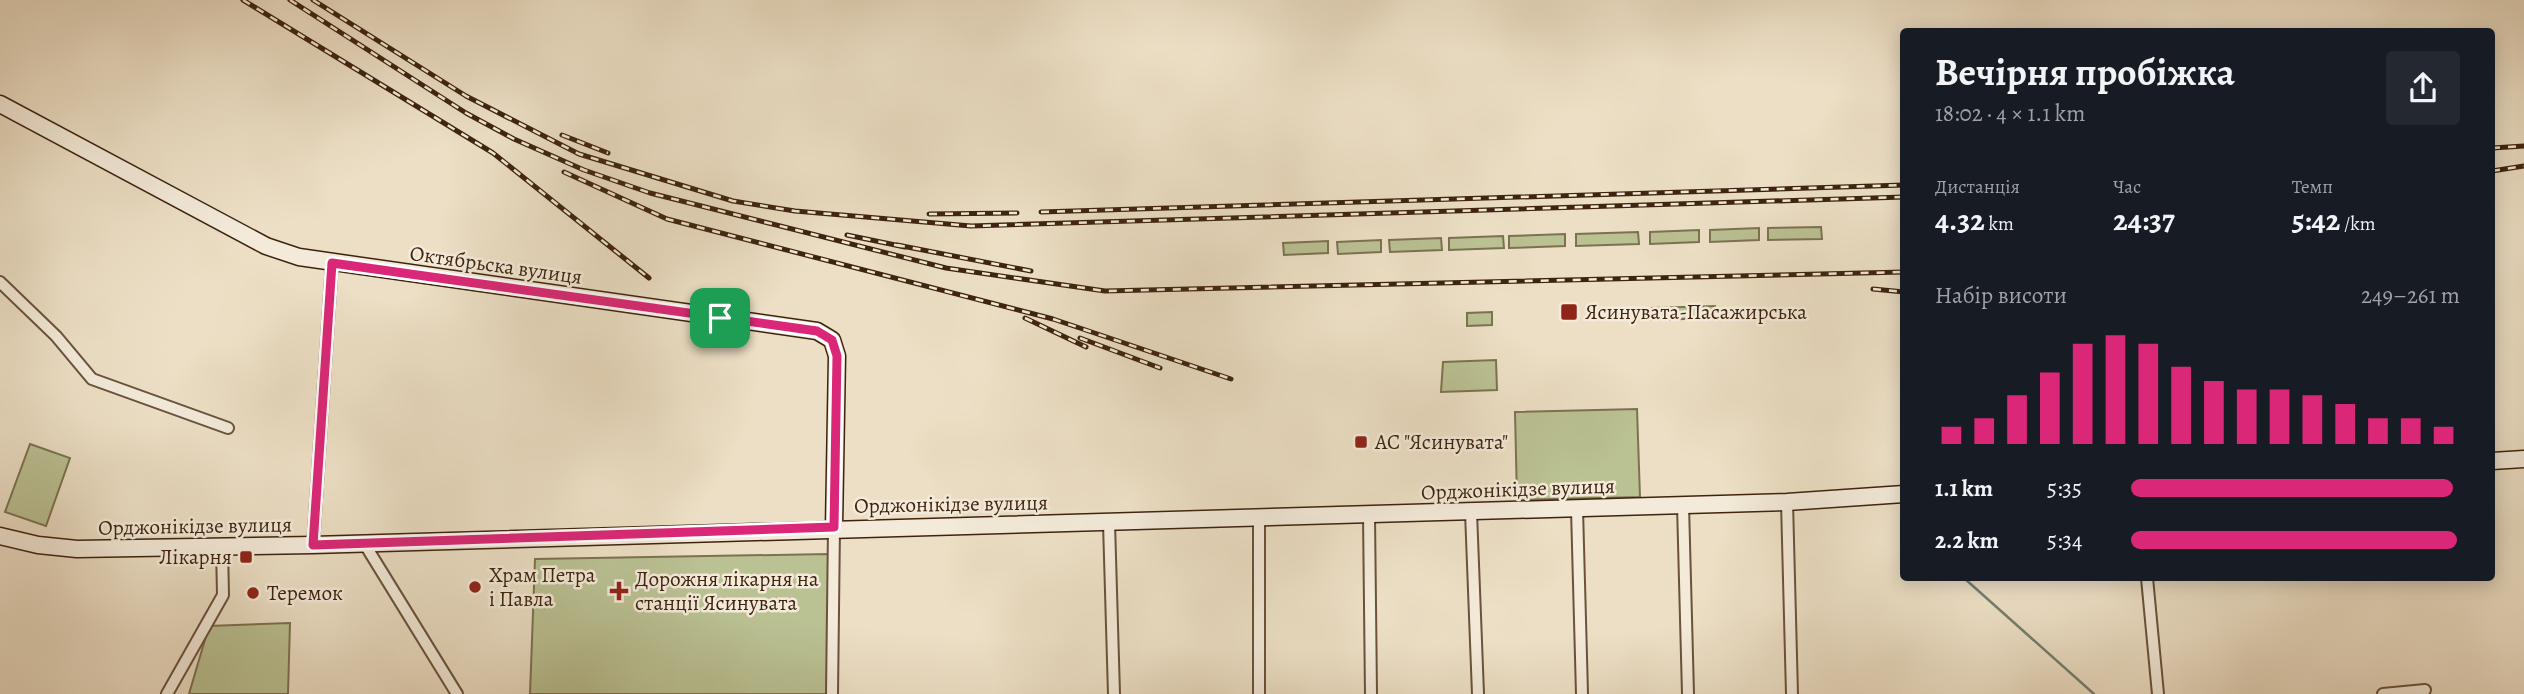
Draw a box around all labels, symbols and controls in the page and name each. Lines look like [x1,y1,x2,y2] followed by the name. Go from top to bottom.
[1935,46,2235,98] text: Вечірня пробіжка
[2386,51,2460,125] button: share
[1935,98,2085,129] text: 18:02 · 4 × 1.1 km
[1935,174,2020,200] text: Дистанція
[2113,174,2141,200] text: Час
[2292,174,2333,200] text: Темп
[1935,200,1985,240] text: 4.32
[2113,200,2175,240] text: 24:37
[2292,200,2340,240] text: 5:42
[1985,211,2014,237] text: km
[2340,211,2375,237] text: /km
[408,239,584,291] street label: Октябрьска вулиця
[1935,280,2067,311] text: Набір висоти
[2361,280,2460,311] text: 249–261 m
[690,288,750,348] pin
[1585,298,1807,326] place label: Ясинувата-Пасажирська
[701,299,739,337] icon: arrive
[1559,302,1579,322] marker: Ясинувата-Пасажирська
[1374,428,1508,456] place label: АС "Ясинувата"
[1353,434,1369,450] marker: АС "Ясинувата"
[1421,472,1615,506] street label: Орджонікідзе вулиця
[1935,473,1993,504] text: 1.1 km
[2047,473,2082,504] text: 5:35
[854,488,1048,520] street label: Орджонікідзе вулиця
[98,510,292,542] street label: Орджонікідзе вулиця
[1935,525,1999,556] text: 2.2 km
[2047,525,2082,556] text: 5:34
[159,543,232,571] place label: Лікарня
[238,549,254,565] marker: Лікарня
[489,561,596,613] place label: Храм Петра і Павла
[635,565,819,617] place label: Дорожня лікарня на станції Ясинувата
[267,579,343,607] place label: Теремок
[467,579,483,595] marker: Храм Петра і Павла
[609,581,629,601] marker: Дорожня лікарня на станції Ясинувата
[245,585,261,601] marker: Теремок

